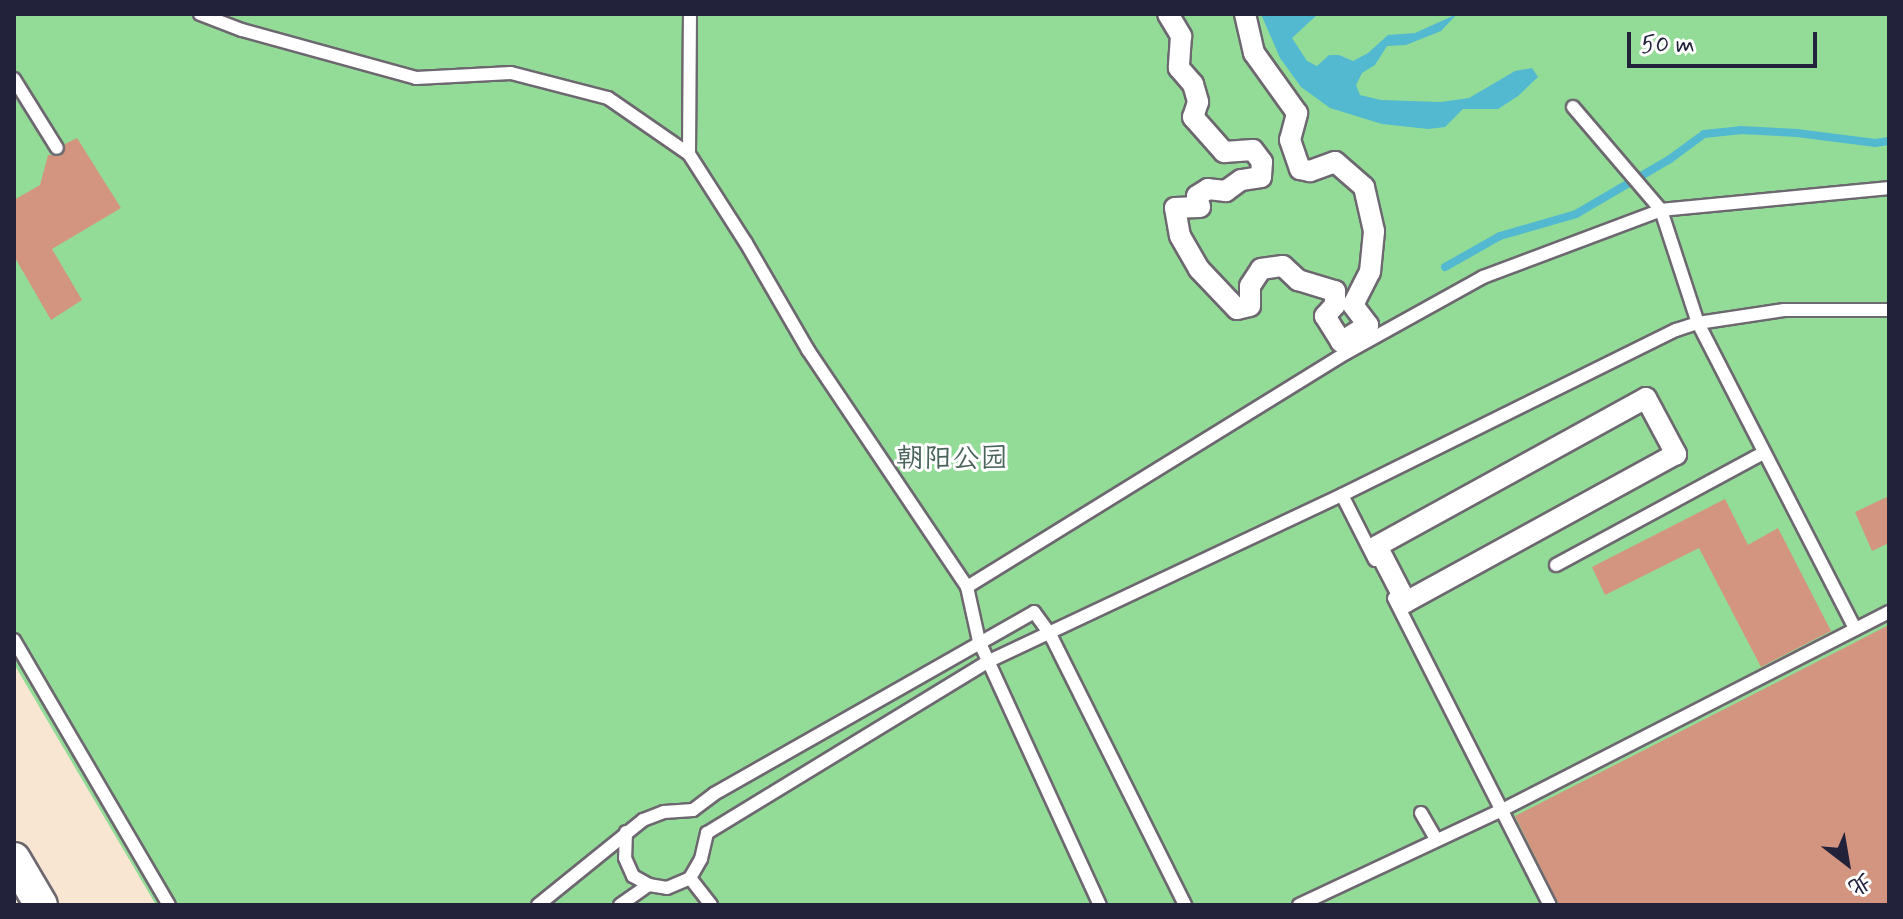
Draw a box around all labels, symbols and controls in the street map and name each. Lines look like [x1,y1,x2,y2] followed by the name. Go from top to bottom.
[1631,16,1821,66] scale bar
[1641,30,1695,61] text: 50 m
[896,443,1008,477] park label: 朝阳公园
[1807,823,1887,903] north arrow
[1843,866,1876,901] text: 北

